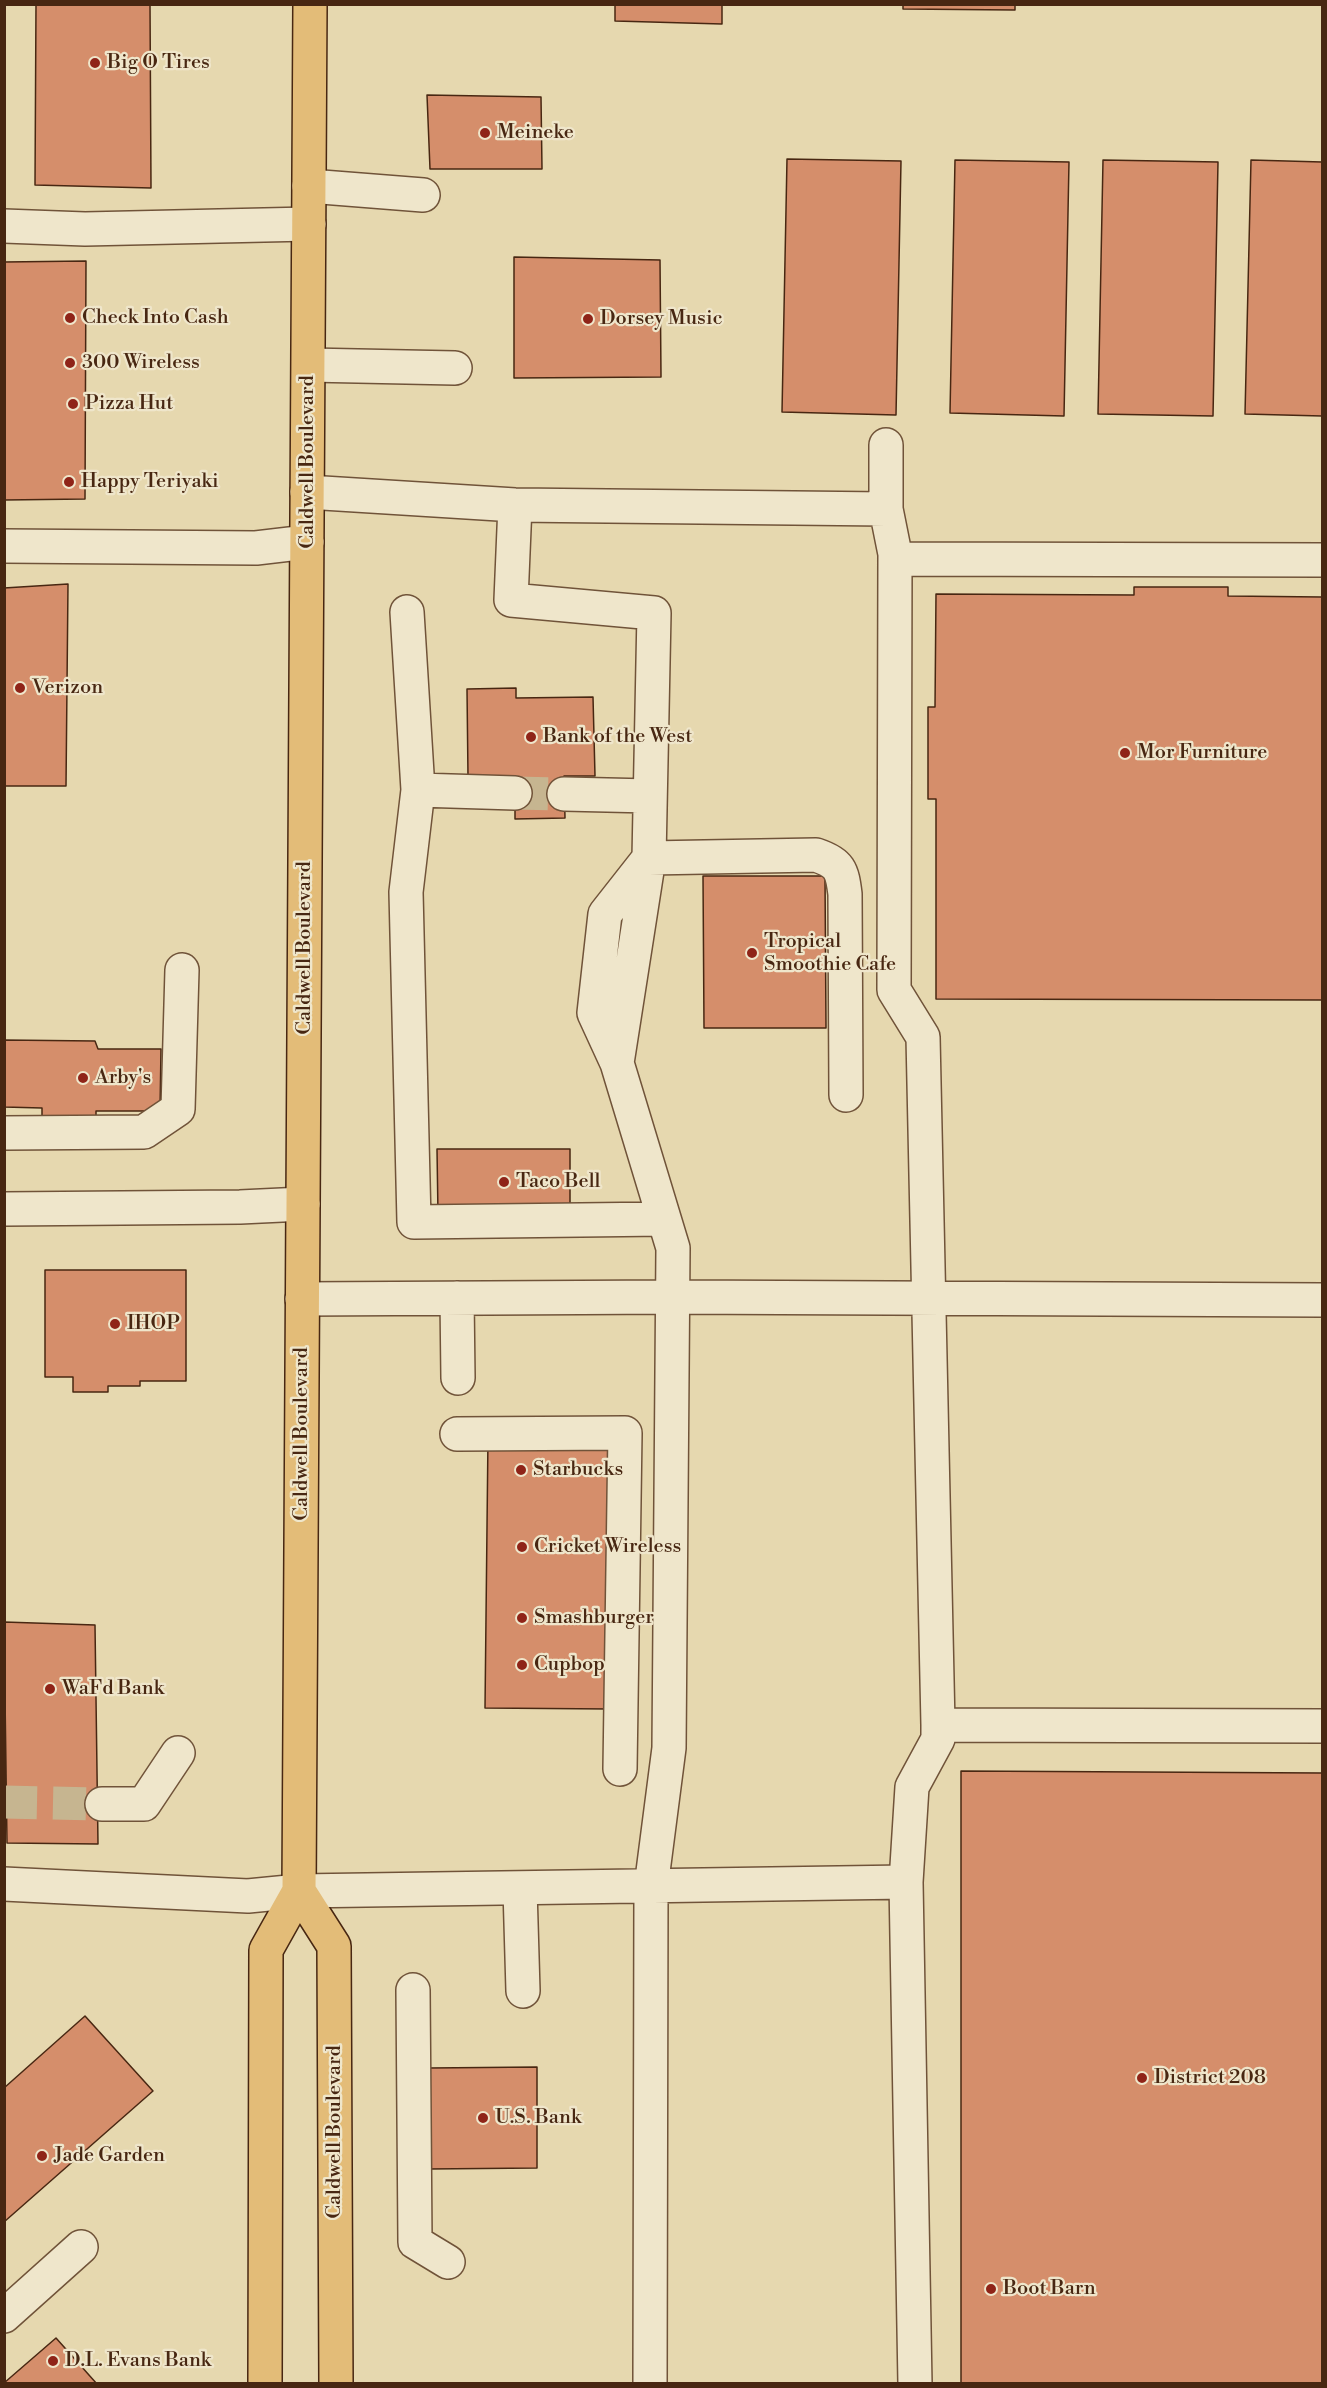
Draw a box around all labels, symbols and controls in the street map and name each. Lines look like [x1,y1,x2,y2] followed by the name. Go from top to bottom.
[107,51,210,75] place label: Big O Tires
[88,56,102,70] marker: Big O Tires
[497,121,574,145] place label: Meineke
[478,126,492,140] marker: Meineke
[82,306,229,330] place label: Check Into Cash
[600,307,723,331] place label: Dorsey Music
[63,311,77,325] marker: Check Into Cash
[581,312,595,326] marker: Dorsey Music
[82,351,200,375] place label: 300 Wireless
[63,356,77,370] marker: 300 Wireless
[296,375,320,549] street label: Caldwell Boulevard
[85,392,173,416] place label: Pizza Hut
[66,397,80,411] marker: Pizza Hut
[81,470,219,494] place label: Happy Teriyaki
[62,475,76,489] marker: Happy Teriyaki
[32,676,103,700] place label: Verizon
[13,681,27,695] marker: Verizon
[543,725,692,749] place label: Bank of the West
[524,730,538,744] marker: Bank of the West
[1137,741,1267,765] place label: Mor Furniture
[1118,746,1132,760] marker: Mor Furniture
[293,861,317,1035] street label: Caldwell Boulevard
[764,930,896,977] place label: Tropical Smoothie Cafe
[745,946,759,960] marker: Tropical Smoothie Cafe
[95,1066,151,1090] place label: Arby's
[76,1071,90,1085] marker: Arby's
[516,1170,600,1194] place label: Taco Bell
[497,1175,511,1189] marker: Taco Bell
[127,1312,180,1336] place label: IHOP
[108,1317,122,1331] marker: IHOP
[290,1347,314,1521] street label: Caldwell Boulevard
[533,1458,623,1482] place label: Starbucks
[514,1463,528,1477] marker: Starbucks
[534,1535,681,1559] place label: Cricket Wireless
[515,1540,529,1554] marker: Cricket Wireless
[534,1606,654,1630] place label: Smashburger
[515,1611,529,1625] marker: Smashburger
[534,1653,605,1677] place label: Cupbop
[515,1658,529,1672] marker: Cupbop
[62,1677,164,1701] place label: WaFd Bank
[43,1682,57,1696] marker: WaFd Bank
[323,2045,347,2219] street label: Caldwell Boulevard
[1154,2066,1266,2090] place label: District 208
[1135,2071,1149,2085] marker: District 208
[495,2106,581,2130] place label: U.S. Bank
[476,2111,490,2125] marker: U.S. Bank
[54,2144,165,2168] place label: Jade Garden
[35,2149,49,2163] marker: Jade Garden
[1003,2277,1096,2301] place label: Boot Barn
[984,2282,998,2296] marker: Boot Barn
[65,2349,211,2373] place label: D.L. Evans Bank
[46,2354,60,2368] marker: D.L. Evans Bank

